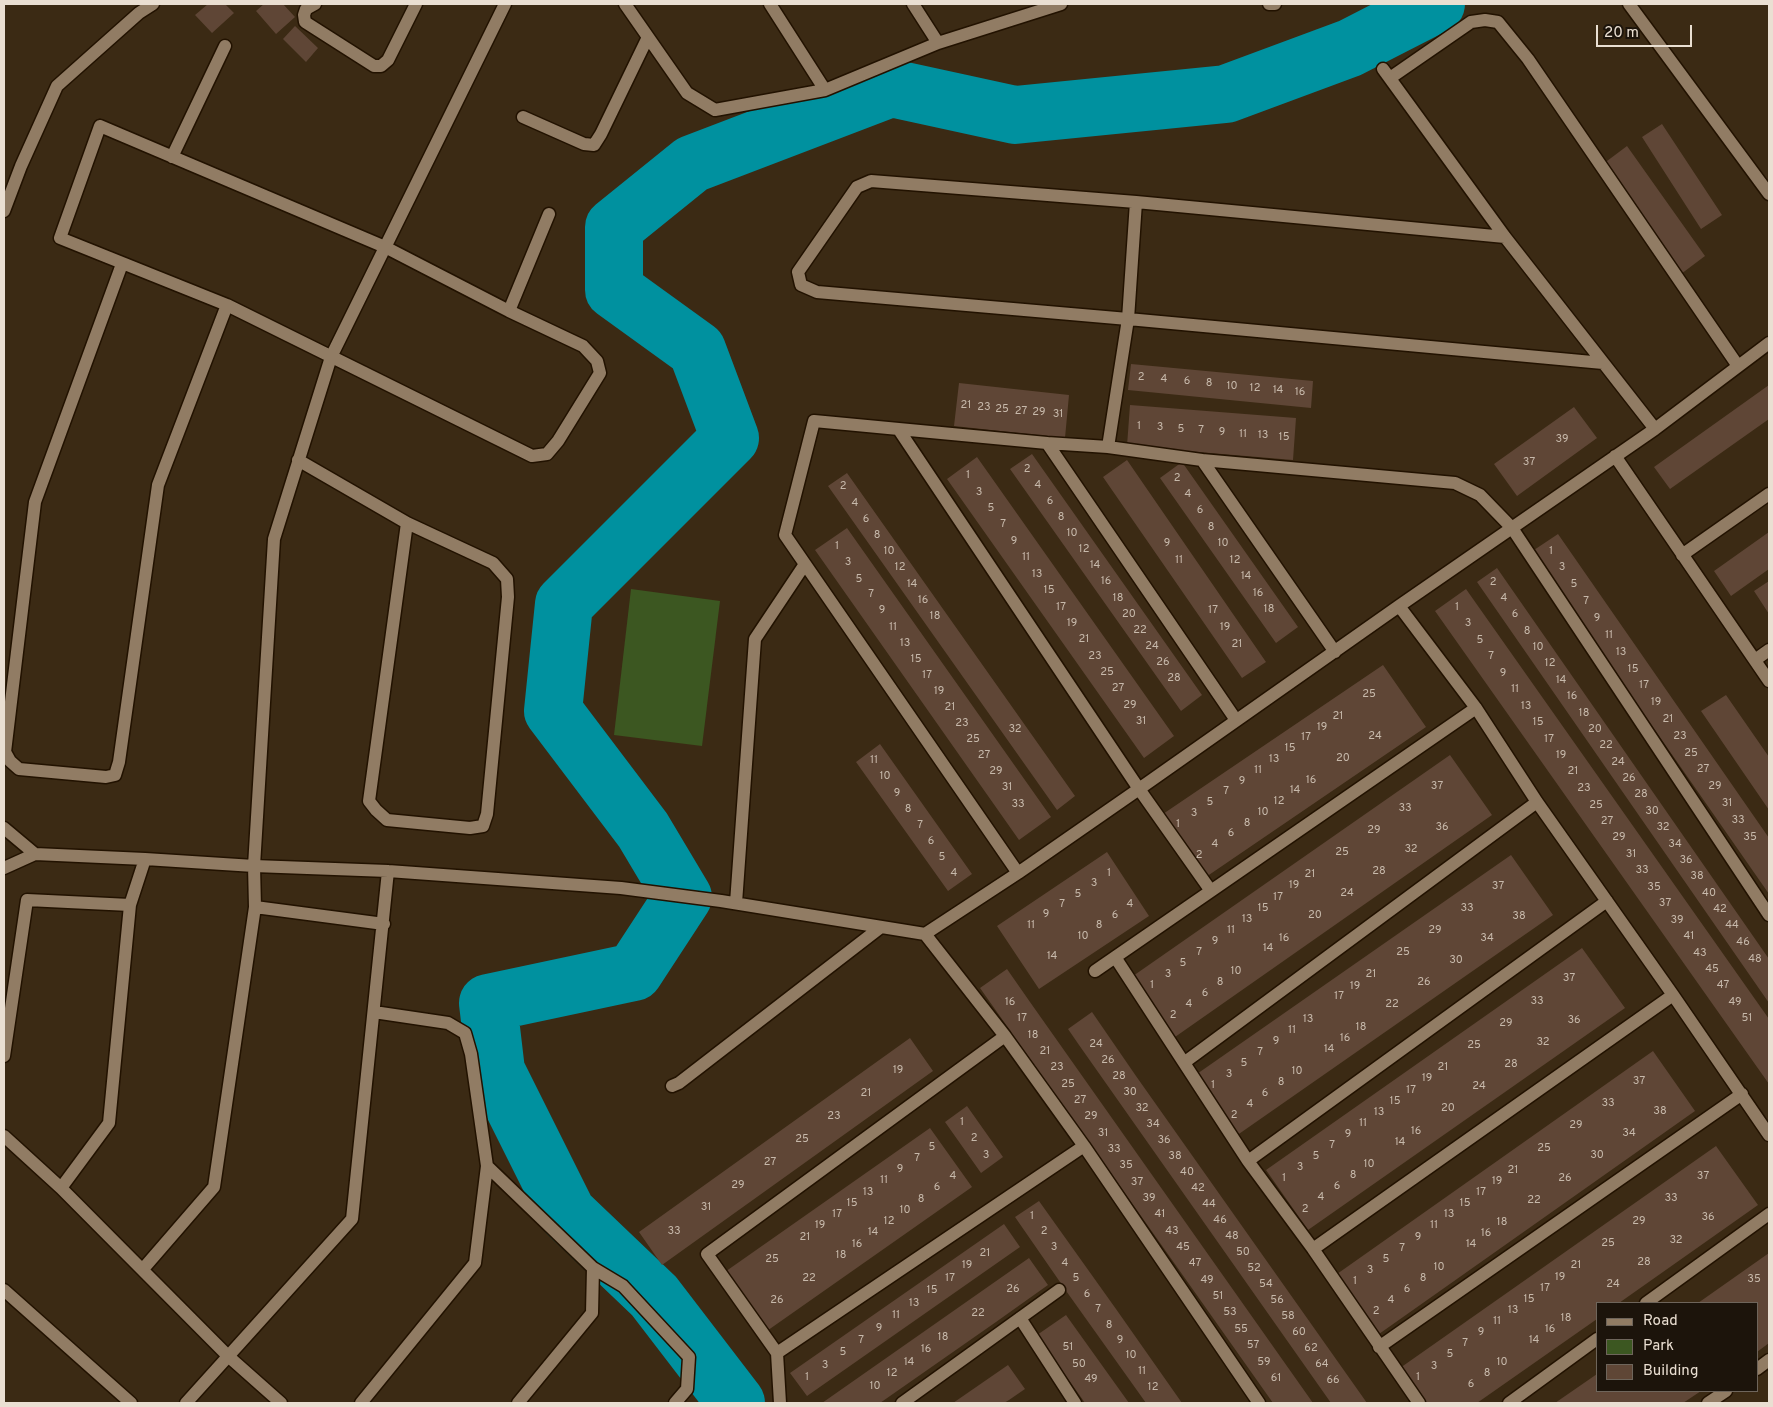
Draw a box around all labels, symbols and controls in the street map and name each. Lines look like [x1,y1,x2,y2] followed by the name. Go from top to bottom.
[1598,15,1694,47] scale bar
[1604,24,1639,43] text: 20 m
[1138,371,1144,385] house number: 2
[1161,373,1167,387] house number: 4
[1184,375,1190,389] house number: 6
[1206,377,1212,391] house number: 8
[1226,380,1238,394] house number: 10
[1250,382,1260,396] house number: 12
[1273,384,1283,398] house number: 14
[1295,386,1305,400] house number: 16
[961,399,971,413] house number: 21
[977,401,991,415] house number: 23
[995,403,1009,417] house number: 25
[1015,405,1027,419] house number: 27
[1032,406,1046,420] house number: 29
[1053,408,1063,422] house number: 31
[1137,420,1141,434] house number: 1
[1157,421,1163,435] house number: 3
[1178,423,1184,437] house number: 5
[1198,424,1204,438] house number: 7
[1219,426,1225,440] house number: 9
[1239,428,1247,442] house number: 11
[1258,429,1268,443] house number: 13
[1279,431,1289,445] house number: 15
[1556,433,1568,447] house number: 39
[1523,456,1535,470] house number: 37
[1024,463,1030,477] house number: 2
[966,469,970,483] house number: 1
[1174,472,1180,486] house number: 2
[1035,479,1041,493] house number: 4
[840,480,846,494] house number: 2
[976,486,982,500] house number: 3
[1185,488,1191,502] house number: 4
[1047,495,1053,509] house number: 6
[852,497,858,511] house number: 4
[988,502,994,516] house number: 5
[1197,504,1203,518] house number: 6
[1058,511,1064,525] house number: 8
[863,513,869,527] house number: 6
[1000,518,1006,532] house number: 7
[1208,521,1214,535] house number: 8
[1066,527,1078,541] house number: 10
[874,529,880,543] house number: 8
[1011,535,1017,549] house number: 9
[1164,537,1170,551] house number: 9
[1217,537,1229,551] house number: 10
[835,540,839,554] house number: 1
[1079,543,1089,557] house number: 12
[883,545,895,559] house number: 10
[1549,545,1553,559] house number: 1
[1022,551,1030,565] house number: 11
[1175,554,1183,568] house number: 11
[1230,554,1240,568] house number: 12
[845,556,851,570] house number: 3
[1090,559,1100,573] house number: 14
[895,561,905,575] house number: 12
[1559,561,1565,575] house number: 3
[1032,568,1042,582] house number: 13
[1241,570,1251,584] house number: 14
[856,573,862,587] house number: 5
[1101,575,1111,589] house number: 16
[1490,576,1496,590] house number: 2
[907,578,917,592] house number: 14
[1571,578,1577,592] house number: 5
[1044,584,1054,598] house number: 15
[1253,587,1263,601] house number: 16
[868,588,874,602] house number: 7
[1113,592,1123,606] house number: 18
[1501,592,1507,606] house number: 4
[918,594,928,608] house number: 16
[1583,595,1589,609] house number: 7
[1056,601,1066,615] house number: 17
[1455,601,1459,615] house number: 1
[1264,603,1274,617] house number: 18
[879,604,885,618] house number: 9
[1208,604,1218,618] house number: 17
[1122,608,1136,622] house number: 20
[1512,608,1518,622] house number: 6
[930,610,940,624] house number: 18
[1594,612,1600,626] house number: 9
[1067,617,1077,631] house number: 19
[1465,617,1471,631] house number: 3
[889,621,897,635] house number: 11
[1220,621,1230,635] house number: 19
[1133,624,1147,638] house number: 22
[1524,625,1530,639] house number: 8
[1605,629,1613,643] house number: 11
[1079,633,1089,647] house number: 21
[1477,634,1483,648] house number: 5
[900,637,910,651] house number: 13
[1232,638,1242,652] house number: 21
[1145,640,1159,654] house number: 24
[1532,641,1544,655] house number: 10
[1616,646,1626,660] house number: 13
[1088,650,1102,664] house number: 23
[1488,650,1494,664] house number: 7
[911,653,921,667] house number: 15
[1156,656,1170,670] house number: 26
[1545,657,1555,671] house number: 12
[1628,663,1638,677] house number: 15
[1100,666,1114,680] house number: 25
[1500,667,1506,681] house number: 9
[922,669,932,683] house number: 17
[1167,672,1181,686] house number: 28
[1556,674,1566,688] house number: 14
[1639,679,1649,693] house number: 17
[1112,682,1124,696] house number: 27
[1511,683,1519,697] house number: 11
[934,685,944,699] house number: 19
[1362,688,1376,702] house number: 25
[1567,690,1577,704] house number: 16
[1651,696,1661,710] house number: 19
[1123,699,1137,713] house number: 29
[1521,700,1531,714] house number: 13
[945,701,955,715] house number: 21
[1579,707,1589,721] house number: 18
[1333,710,1343,724] house number: 21
[1663,713,1673,727] house number: 21
[1136,715,1146,729] house number: 31
[1533,716,1543,730] house number: 15
[955,717,969,731] house number: 23
[1317,721,1327,735] house number: 19
[1008,723,1022,737] house number: 32
[1588,723,1602,737] house number: 20
[1368,730,1382,744] house number: 24
[1673,730,1687,744] house number: 23
[1301,731,1311,745] house number: 17
[966,733,980,747] house number: 25
[1544,733,1554,747] house number: 17
[1599,739,1613,753] house number: 22
[1285,742,1295,756] house number: 15
[1684,747,1698,761] house number: 25
[978,749,990,763] house number: 27
[1556,749,1566,763] house number: 19
[1336,752,1350,766] house number: 20
[1269,753,1279,767] house number: 13
[870,754,878,768] house number: 11
[1611,756,1625,770] house number: 24
[1697,763,1709,777] house number: 27
[1254,764,1262,778] house number: 11
[989,765,1003,779] house number: 29
[1568,765,1578,779] house number: 21
[879,770,891,784] house number: 10
[1622,772,1636,786] house number: 26
[1306,774,1316,788] house number: 16
[1239,775,1245,789] house number: 9
[1431,780,1443,794] house number: 37
[1708,780,1722,794] house number: 29
[1002,781,1012,795] house number: 31
[1577,782,1591,796] house number: 23
[1290,784,1300,798] house number: 14
[1223,785,1229,799] house number: 7
[894,787,900,801] house number: 9
[1634,788,1648,802] house number: 28
[1274,795,1284,809] house number: 12
[1207,796,1213,810] house number: 5
[1722,797,1732,811] house number: 31
[1011,798,1025,812] house number: 33
[1589,799,1603,813] house number: 25
[1398,802,1412,816] house number: 33
[905,803,911,817] house number: 8
[1645,805,1659,819] house number: 30
[1257,806,1269,820] house number: 10
[1191,807,1197,821] house number: 3
[1731,814,1745,828] house number: 33
[1601,815,1613,829] house number: 27
[1244,817,1250,831] house number: 8
[1176,818,1180,832] house number: 1
[917,819,923,833] house number: 7
[1435,821,1449,835] house number: 36
[1656,821,1670,835] house number: 32
[1367,824,1381,838] house number: 29
[1228,827,1234,841] house number: 6
[1612,831,1626,845] house number: 29
[1743,831,1757,845] house number: 35
[928,835,934,849] house number: 6
[1212,838,1218,852] house number: 4
[1668,838,1682,852] house number: 34
[1404,843,1418,857] house number: 32
[1335,846,1349,860] house number: 25
[1626,848,1636,862] house number: 31
[1196,849,1202,863] house number: 2
[939,851,945,865] house number: 5
[1679,854,1693,868] house number: 36
[1635,864,1649,878] house number: 33
[1372,865,1386,879] house number: 28
[951,867,957,881] house number: 4
[1107,867,1111,881] house number: 1
[1305,868,1315,882] house number: 21
[1690,870,1704,884] house number: 38
[1091,877,1097,891] house number: 3
[1289,879,1299,893] house number: 19
[1492,880,1504,894] house number: 37
[1647,881,1661,895] house number: 35
[1340,887,1354,901] house number: 24
[1702,887,1716,901] house number: 40
[1075,888,1081,902] house number: 5
[1273,891,1283,905] house number: 17
[1659,897,1671,911] house number: 37
[1059,898,1065,912] house number: 7
[1127,898,1133,912] house number: 4
[1258,902,1268,916] house number: 15
[1460,902,1474,916] house number: 33
[1713,903,1727,917] house number: 42
[1043,908,1049,922] house number: 9
[1112,909,1118,923] house number: 6
[1308,909,1322,923] house number: 20
[1512,910,1526,924] house number: 38
[1242,913,1252,927] house number: 13
[1671,914,1683,928] house number: 39
[1027,919,1035,933] house number: 11
[1096,919,1102,933] house number: 8
[1725,919,1739,933] house number: 44
[1227,924,1235,938] house number: 11
[1428,924,1442,938] house number: 29
[1077,930,1089,944] house number: 10
[1684,930,1694,944] house number: 41
[1279,932,1289,946] house number: 16
[1480,932,1494,946] house number: 34
[1212,935,1218,949] house number: 9
[1736,936,1750,950] house number: 46
[1263,942,1273,956] house number: 14
[1196,946,1202,960] house number: 7
[1396,946,1410,960] house number: 25
[1693,947,1707,961] house number: 43
[1047,950,1057,964] house number: 14
[1748,953,1762,967] house number: 48
[1449,954,1463,968] house number: 30
[1180,957,1186,971] house number: 5
[1705,963,1719,977] house number: 45
[1230,965,1242,979] house number: 10
[1165,968,1171,982] house number: 3
[1366,968,1376,982] house number: 21
[1563,972,1575,986] house number: 37
[1217,976,1223,990] house number: 8
[1417,976,1431,990] house number: 26
[1150,979,1154,993] house number: 1
[1717,979,1729,993] house number: 47
[1350,980,1360,994] house number: 19
[1202,987,1208,1001] house number: 6
[1334,990,1344,1004] house number: 17
[1530,995,1544,1009] house number: 33
[1005,996,1015,1010] house number: 16
[1728,996,1742,1010] house number: 49
[1186,998,1192,1012] house number: 4
[1385,998,1399,1012] house number: 22
[1170,1009,1176,1023] house number: 2
[1017,1012,1027,1026] house number: 17
[1742,1012,1752,1026] house number: 51
[1303,1013,1313,1027] house number: 13
[1567,1014,1581,1028] house number: 36
[1499,1017,1513,1031] house number: 29
[1356,1021,1366,1035] house number: 18
[1288,1024,1296,1038] house number: 11
[1028,1029,1038,1043] house number: 18
[1340,1032,1350,1046] house number: 16
[1273,1035,1279,1049] house number: 9
[1536,1036,1550,1050] house number: 32
[1089,1038,1103,1052] house number: 24
[1467,1039,1481,1053] house number: 25
[1324,1043,1334,1057] house number: 14
[1040,1045,1050,1059] house number: 21
[1257,1046,1263,1060] house number: 7
[1101,1054,1115,1068] house number: 26
[1241,1057,1247,1071] house number: 5
[1504,1058,1518,1072] house number: 28
[1050,1061,1064,1075] house number: 23
[1438,1061,1448,1075] house number: 21
[893,1064,903,1078] house number: 19
[1291,1065,1303,1079] house number: 10
[1226,1068,1232,1082] house number: 3
[1112,1070,1126,1084] house number: 28
[1422,1072,1432,1086] house number: 19
[1633,1075,1645,1089] house number: 37
[1278,1076,1284,1090] house number: 8
[1061,1078,1075,1092] house number: 25
[1211,1079,1215,1093] house number: 1
[1472,1080,1486,1094] house number: 24
[1406,1084,1416,1098] house number: 17
[1123,1086,1137,1100] house number: 30
[861,1087,871,1101] house number: 21
[1262,1087,1268,1101] house number: 6
[1074,1094,1086,1108] house number: 27
[1390,1095,1400,1109] house number: 15
[1601,1097,1615,1111] house number: 33
[1247,1098,1253,1112] house number: 4
[1135,1102,1149,1116] house number: 32
[1441,1102,1455,1116] house number: 20
[1653,1105,1667,1119] house number: 38
[1374,1106,1384,1120] house number: 13
[1231,1109,1237,1123] house number: 2
[827,1110,841,1124] house number: 23
[1084,1110,1098,1124] house number: 29
[960,1116,964,1130] house number: 1
[1359,1117,1367,1131] house number: 11
[1146,1118,1160,1132] house number: 34
[1569,1119,1583,1133] house number: 29
[1411,1125,1421,1139] house number: 16
[1098,1127,1108,1141] house number: 31
[1622,1127,1636,1141] house number: 34
[1345,1128,1351,1142] house number: 9
[971,1132,977,1146] house number: 2
[795,1133,809,1147] house number: 25
[1157,1134,1171,1148] house number: 36
[1395,1136,1405,1150] house number: 14
[1329,1139,1335,1153] house number: 7
[929,1141,935,1155] house number: 5
[1537,1142,1551,1156] house number: 25
[1107,1143,1121,1157] house number: 33
[983,1149,989,1163] house number: 3
[1590,1149,1604,1163] house number: 30
[1168,1150,1182,1164] house number: 38
[1313,1150,1319,1164] house number: 5
[914,1152,920,1166] house number: 7
[764,1156,776,1170] house number: 27
[1363,1158,1375,1172] house number: 10
[1119,1159,1133,1173] house number: 35
[1297,1161,1303,1175] house number: 3
[897,1163,903,1177] house number: 9
[1508,1164,1518,1178] house number: 21
[1180,1166,1194,1180] house number: 40
[1350,1169,1356,1183] house number: 8
[950,1170,956,1184] house number: 4
[1697,1170,1709,1184] house number: 37
[1282,1172,1286,1186] house number: 1
[1558,1172,1572,1186] house number: 26
[880,1174,888,1188] house number: 11
[1492,1175,1502,1189] house number: 19
[1131,1176,1143,1190] house number: 37
[731,1179,745,1193] house number: 29
[1334,1180,1340,1194] house number: 6
[934,1181,940,1195] house number: 6
[1191,1182,1205,1196] house number: 42
[863,1186,873,1200] house number: 13
[1476,1186,1486,1200] house number: 17
[1318,1191,1324,1205] house number: 4
[1143,1192,1155,1206] house number: 39
[1664,1192,1678,1206] house number: 33
[918,1193,924,1207] house number: 8
[1527,1194,1541,1208] house number: 22
[847,1197,857,1211] house number: 15
[1460,1197,1470,1211] house number: 15
[1202,1198,1216,1212] house number: 44
[701,1201,711,1215] house number: 31
[1302,1203,1308,1217] house number: 2
[899,1204,911,1218] house number: 10
[832,1208,842,1222] house number: 17
[1155,1208,1165,1222] house number: 41
[1444,1208,1454,1222] house number: 13
[1030,1210,1034,1224] house number: 1
[1701,1211,1715,1225] house number: 36
[1213,1214,1227,1228] house number: 46
[884,1215,894,1229] house number: 12
[1632,1215,1646,1229] house number: 29
[1497,1216,1507,1230] house number: 18
[815,1219,825,1233] house number: 19
[1430,1219,1438,1233] house number: 11
[667,1225,681,1239] house number: 33
[1041,1225,1047,1239] house number: 2
[1165,1225,1179,1239] house number: 43
[868,1226,878,1240] house number: 14
[1481,1227,1491,1241] house number: 16
[1225,1230,1239,1244] house number: 48
[800,1231,810,1245] house number: 21
[1415,1231,1421,1245] house number: 9
[1669,1234,1683,1248] house number: 32
[1601,1237,1615,1251] house number: 25
[852,1238,862,1252] house number: 16
[1466,1238,1476,1252] house number: 14
[1051,1241,1057,1255] house number: 3
[1176,1241,1190,1255] house number: 45
[1399,1242,1405,1256] house number: 7
[1236,1246,1250,1260] house number: 50
[980,1247,990,1261] house number: 21
[836,1249,846,1263] house number: 18
[765,1253,779,1267] house number: 25
[1383,1253,1389,1267] house number: 5
[1637,1256,1651,1270] house number: 28
[1062,1257,1068,1271] house number: 4
[1189,1257,1201,1271] house number: 47
[962,1259,972,1273] house number: 19
[1571,1259,1581,1273] house number: 21
[1433,1261,1445,1275] house number: 10
[1247,1262,1261,1276] house number: 52
[1367,1264,1373,1278] house number: 3
[1555,1271,1565,1285] house number: 19
[802,1272,816,1286] house number: 22
[945,1272,955,1286] house number: 17
[1073,1272,1079,1286] house number: 5
[1420,1272,1426,1286] house number: 8
[1747,1273,1761,1287] house number: 35
[1200,1274,1214,1288] house number: 49
[1353,1275,1357,1289] house number: 1
[1259,1278,1273,1292] house number: 54
[1606,1278,1620,1292] house number: 24
[1540,1282,1550,1296] house number: 17
[1006,1283,1020,1297] house number: 26
[1404,1283,1410,1297] house number: 6
[927,1284,937,1298] house number: 15
[1084,1288,1090,1302] house number: 6
[1213,1290,1223,1304] house number: 51
[1524,1293,1534,1307] house number: 15
[770,1294,784,1308] house number: 26
[1270,1294,1284,1308] house number: 56
[1388,1294,1394,1308] house number: 4
[909,1297,919,1311] house number: 13
[1596,1302,1758,1392] legend
[1095,1303,1101,1317] house number: 7
[1508,1304,1518,1318] house number: 13
[1373,1305,1379,1319] house number: 2
[1223,1306,1237,1320] house number: 53
[971,1307,985,1321] house number: 22
[892,1309,900,1323] house number: 11
[1281,1310,1295,1324] house number: 58
[1561,1312,1571,1326] house number: 18
[1643,1312,1678,1331] text: Road
[1493,1315,1501,1329] house number: 11
[1106,1319,1112,1333] house number: 8
[876,1322,882,1336] house number: 9
[1234,1323,1248,1337] house number: 55
[1545,1323,1555,1337] house number: 16
[1292,1326,1306,1340] house number: 60
[1478,1326,1484,1340] house number: 9
[938,1331,948,1345] house number: 18
[858,1334,864,1348] house number: 7
[1117,1334,1123,1348] house number: 9
[1529,1334,1539,1348] house number: 14
[1462,1337,1468,1351] house number: 7
[1643,1337,1674,1356] text: Park
[1247,1339,1259,1353] house number: 57
[1063,1341,1073,1355] house number: 51
[1304,1342,1318,1356] house number: 62
[921,1343,931,1357] house number: 16
[840,1346,846,1360] house number: 5
[1447,1348,1453,1362] house number: 5
[1125,1349,1137,1363] house number: 10
[904,1356,914,1370] house number: 14
[1257,1356,1271,1370] house number: 59
[1496,1356,1508,1370] house number: 10
[1072,1358,1086,1372] house number: 50
[1315,1358,1329,1372] house number: 64
[822,1359,828,1373] house number: 3
[1431,1360,1437,1374] house number: 3
[1643,1362,1698,1381] text: Building
[1138,1365,1146,1379] house number: 11
[887,1367,897,1381] house number: 12
[1484,1367,1490,1381] house number: 8
[805,1371,809,1385] house number: 1
[1416,1371,1420,1385] house number: 1
[1271,1372,1281,1386] house number: 61
[1084,1373,1098,1387] house number: 49
[1326,1374,1340,1388] house number: 66
[1468,1378,1474,1392] house number: 6
[869,1380,881,1394] house number: 10
[1148,1381,1158,1395] house number: 12

